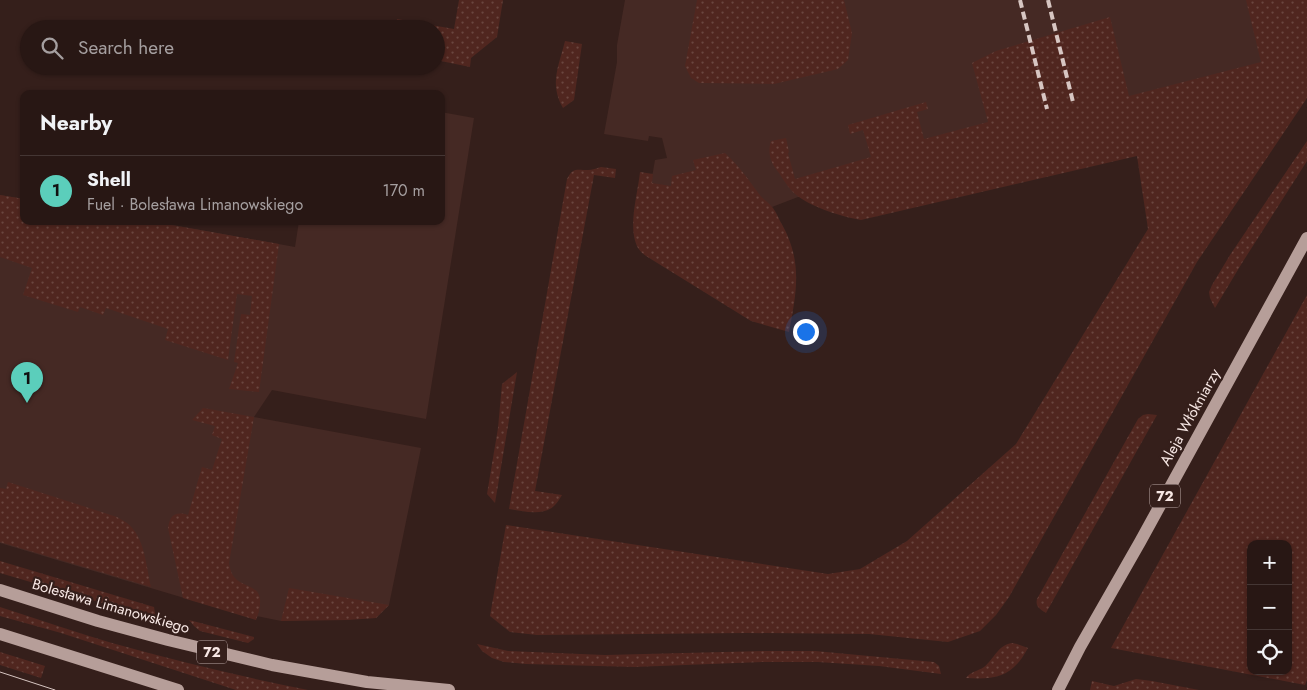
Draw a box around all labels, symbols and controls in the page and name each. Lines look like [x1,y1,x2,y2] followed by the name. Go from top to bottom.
[20,20,445,75] search box
[38,34,66,62] icon: search
[78,34,174,61] text: Search here
[40,108,112,138] text: Nearby
[87,166,131,193] text: Shell
[52,179,60,202] text: 1
[383,179,425,202] text: 170 m
[87,193,303,216] text: Fuel · Bolesława Limanowskiego
[793,319,819,345] your location
[11,362,43,403] pin: 1
[1154,364,1226,470] street label: Aleja Włókniarzy
[1150,484,1180,508] road number: 72
[1247,540,1292,675] map controls
[1247,540,1292,585] button: +
[30,573,192,639] street label: Bolesława Limanowskiego
[1247,585,1292,630] button: −
[1247,630,1292,675] button: locate
[197,640,227,664] road number: 72

